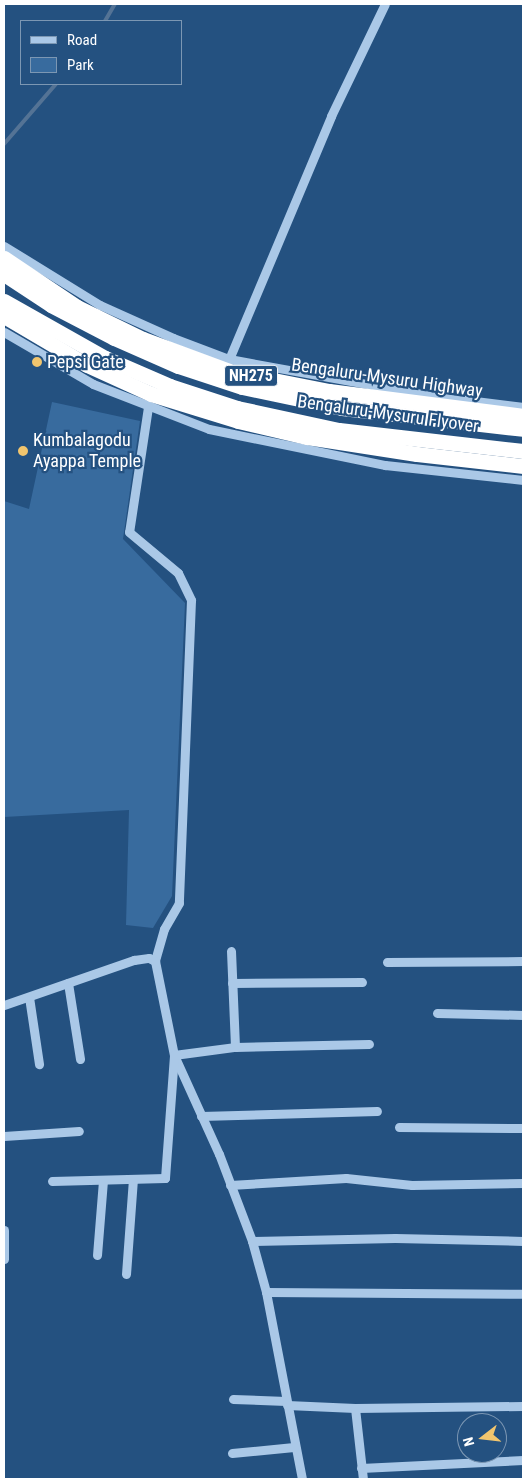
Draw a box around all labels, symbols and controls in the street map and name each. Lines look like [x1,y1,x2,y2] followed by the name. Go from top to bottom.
[20,20,182,85] legend
[67,31,97,49] text: Road
[67,56,94,74] text: Park
[47,351,124,373] place label: Pepsi Gate
[290,354,484,402] street label: Bengaluru-Mysuru Highway
[31,356,43,368] marker: Pepsi Gate
[224,362,278,390] road number: NH275
[296,391,480,437] street label: Bengaluru-Mysuru Flyover
[33,430,141,472] place label: Kumbalagodu Ayappa Temple
[17,445,29,457] marker: Kumbalagodu Ayappa Temple
[457,1413,507,1463] north arrow
[460,1436,477,1448] text: N

